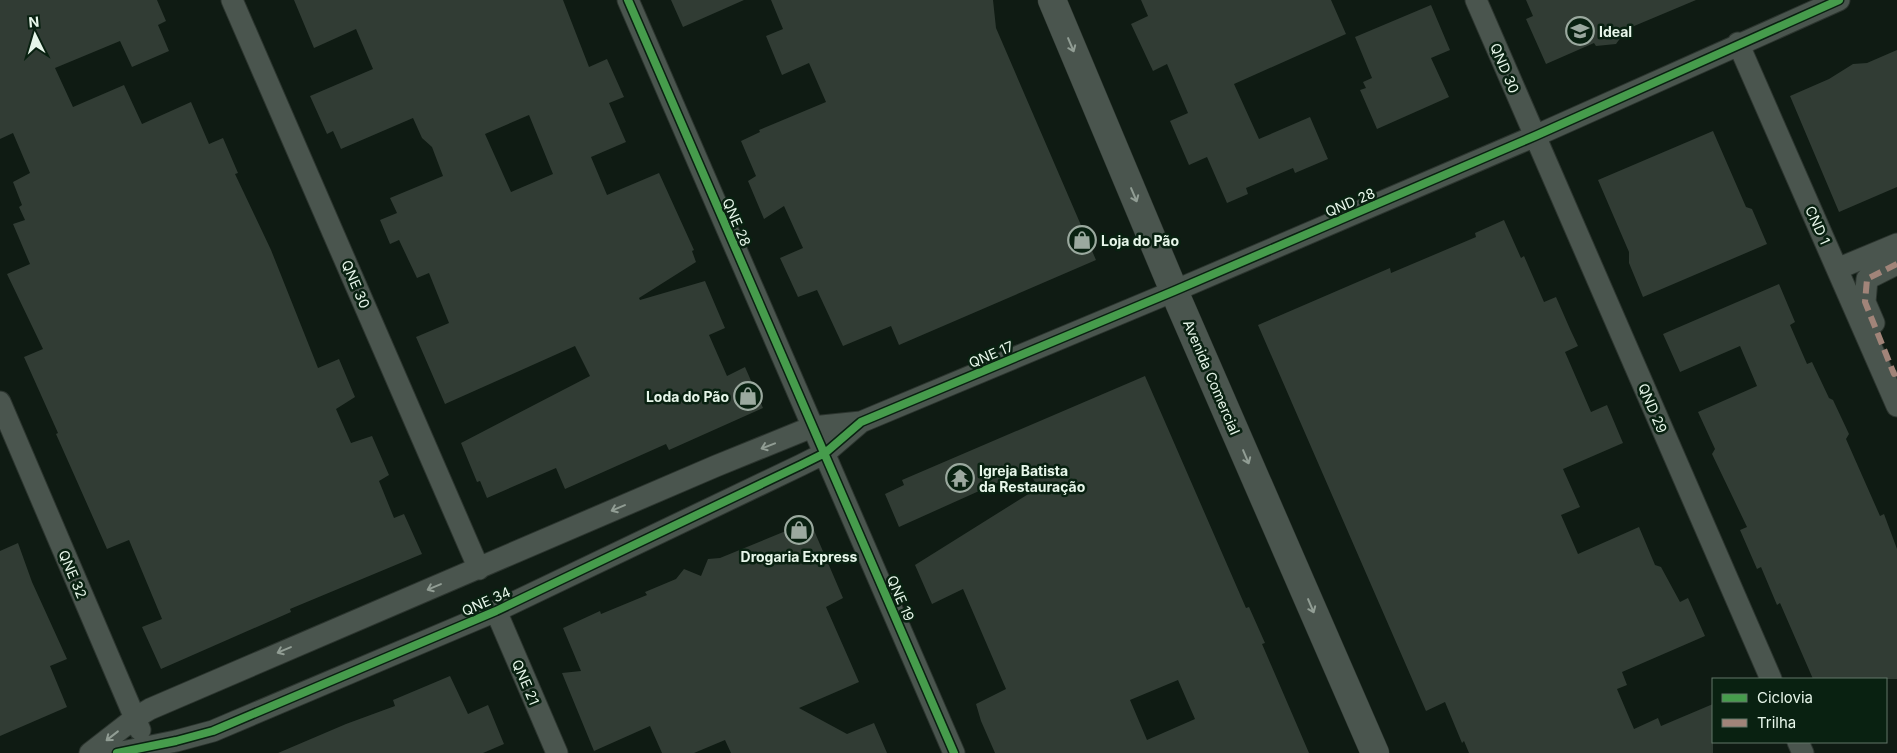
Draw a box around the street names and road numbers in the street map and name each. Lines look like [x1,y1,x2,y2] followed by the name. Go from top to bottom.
[1487,40,1523,96] street label: QND 30
[1323,184,1377,220] street label: QND 28
[719,195,755,249] street label: QNE 28
[1802,203,1834,247] street label: CND 1
[338,257,374,311] street label: QNE 30
[1180,317,1244,437] street label: Avenida Comercial
[966,337,1016,371] street label: QNE 17
[1635,381,1671,435] street label: QND 29
[55,547,91,601] street label: QNE 32
[884,573,918,623] street label: QNE 19
[459,583,513,619] street label: QNE 34
[509,657,543,707] street label: QNE 21

